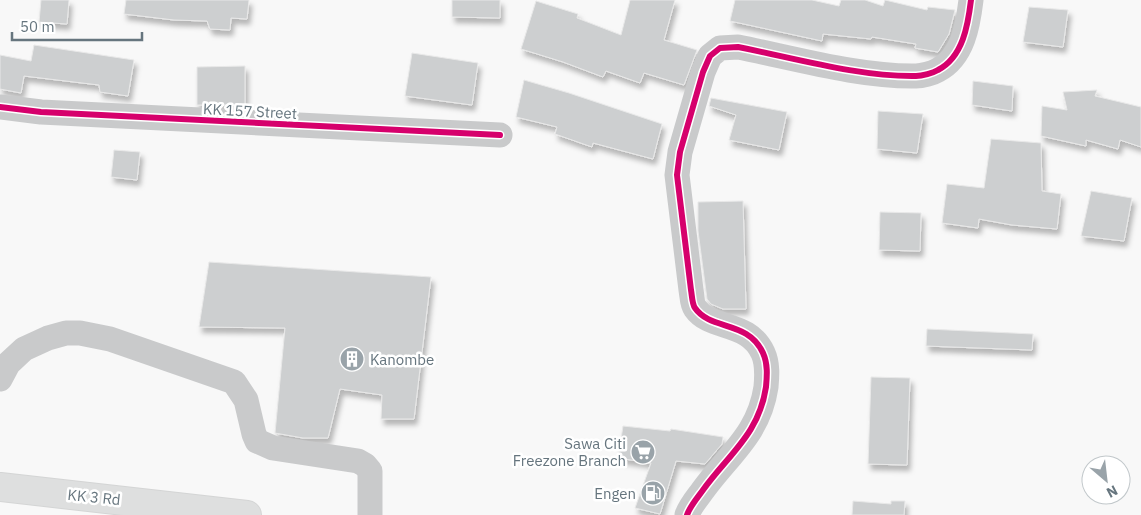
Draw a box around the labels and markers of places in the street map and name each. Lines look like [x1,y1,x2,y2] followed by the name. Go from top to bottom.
[339,346,365,372] building icon: Kanombe
[370,350,434,369] place label: Kanombe
[513,434,626,470] place label: Sawa Citi Freezone Branch
[630,439,656,465] supermarket icon: Sawa Citi Freezone Branch
[640,480,666,506] fuel station icon: Engen
[594,484,636,503] place label: Engen

